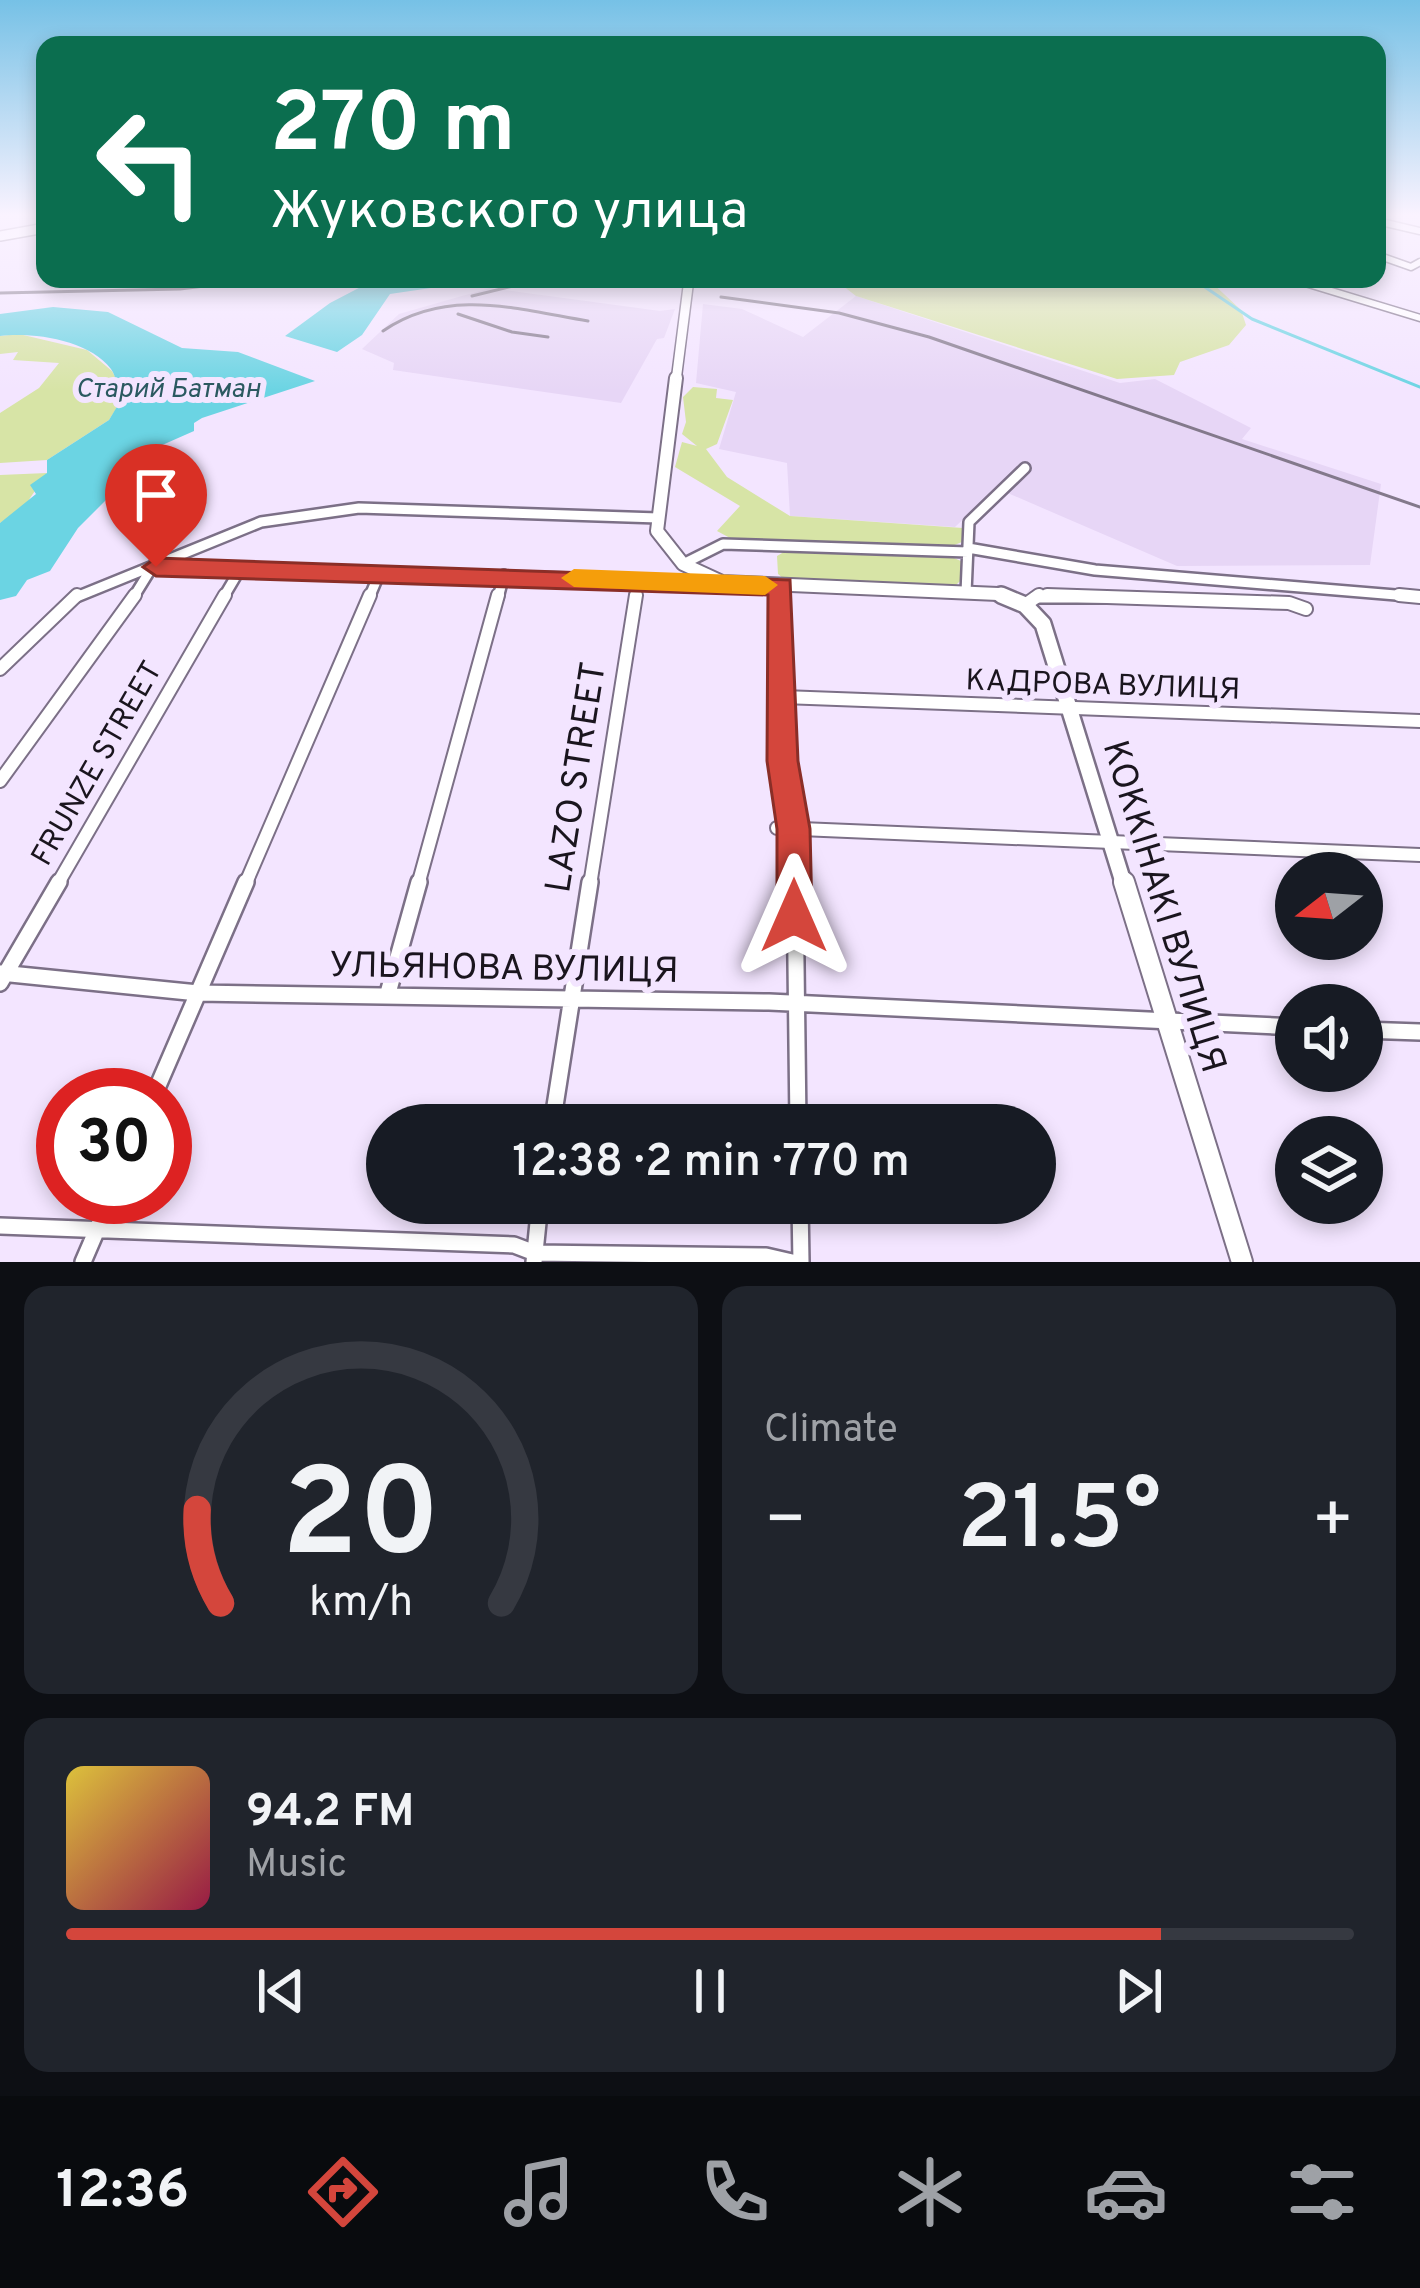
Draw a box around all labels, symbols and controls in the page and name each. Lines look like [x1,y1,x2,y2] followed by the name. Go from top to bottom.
[270,75,516,181] text: 270 m
[72,84,228,240] icon: left
[270,179,748,248] text: Жуковского улица
[76,373,261,407] water label: Старий Батман
[105,444,207,567] pin
[123,462,189,528] icon: arrive
[25,655,172,873] street label: FRUNZE STREET
[537,659,619,896] street label: LAZO STREET
[965,663,1241,710] street label: КАДРОВА ВУЛИЦЯ
[1090,736,1235,1079] street label: КОККІНАКІ ВУЛИЦЯ
[1275,852,1383,960] north arrow
[1275,852,1383,1224] map controls
[731,853,857,979] position arrow
[329,944,679,996] street label: УЛЬЯНОВА ВУЛИЦЯ
[1275,984,1383,1092] button: sound
[36,1068,192,1224] speed limit sign: 30
[1275,1116,1383,1224] button: layers
[512,1135,910,1192] text: 12:38 · 2 min · 770 m
[764,1407,898,1456] text: Climate
[282,1442,440,1600] text: 20
[957,1467,1161,1580] text: 21.5°
[764,1482,807,1565] text: −
[1311,1482,1354,1565] text: +
[309,1577,413,1631] text: km/h
[246,1785,414,1842] text: 94.2 FM
[246,1842,347,1891] text: Music
[248,1958,314,2024] icon: previous
[677,1958,743,2024] icon: pause
[1106,1958,1172,2024] icon: next
[301,2150,385,2234] icon: directions
[497,2150,581,2234] icon: music
[693,2150,777,2234] icon: phone
[888,2150,972,2234] icon: climate
[1084,2150,1168,2234] icon: car
[1280,2150,1364,2234] icon: filters
[56,2158,189,2227] text: 12:36

